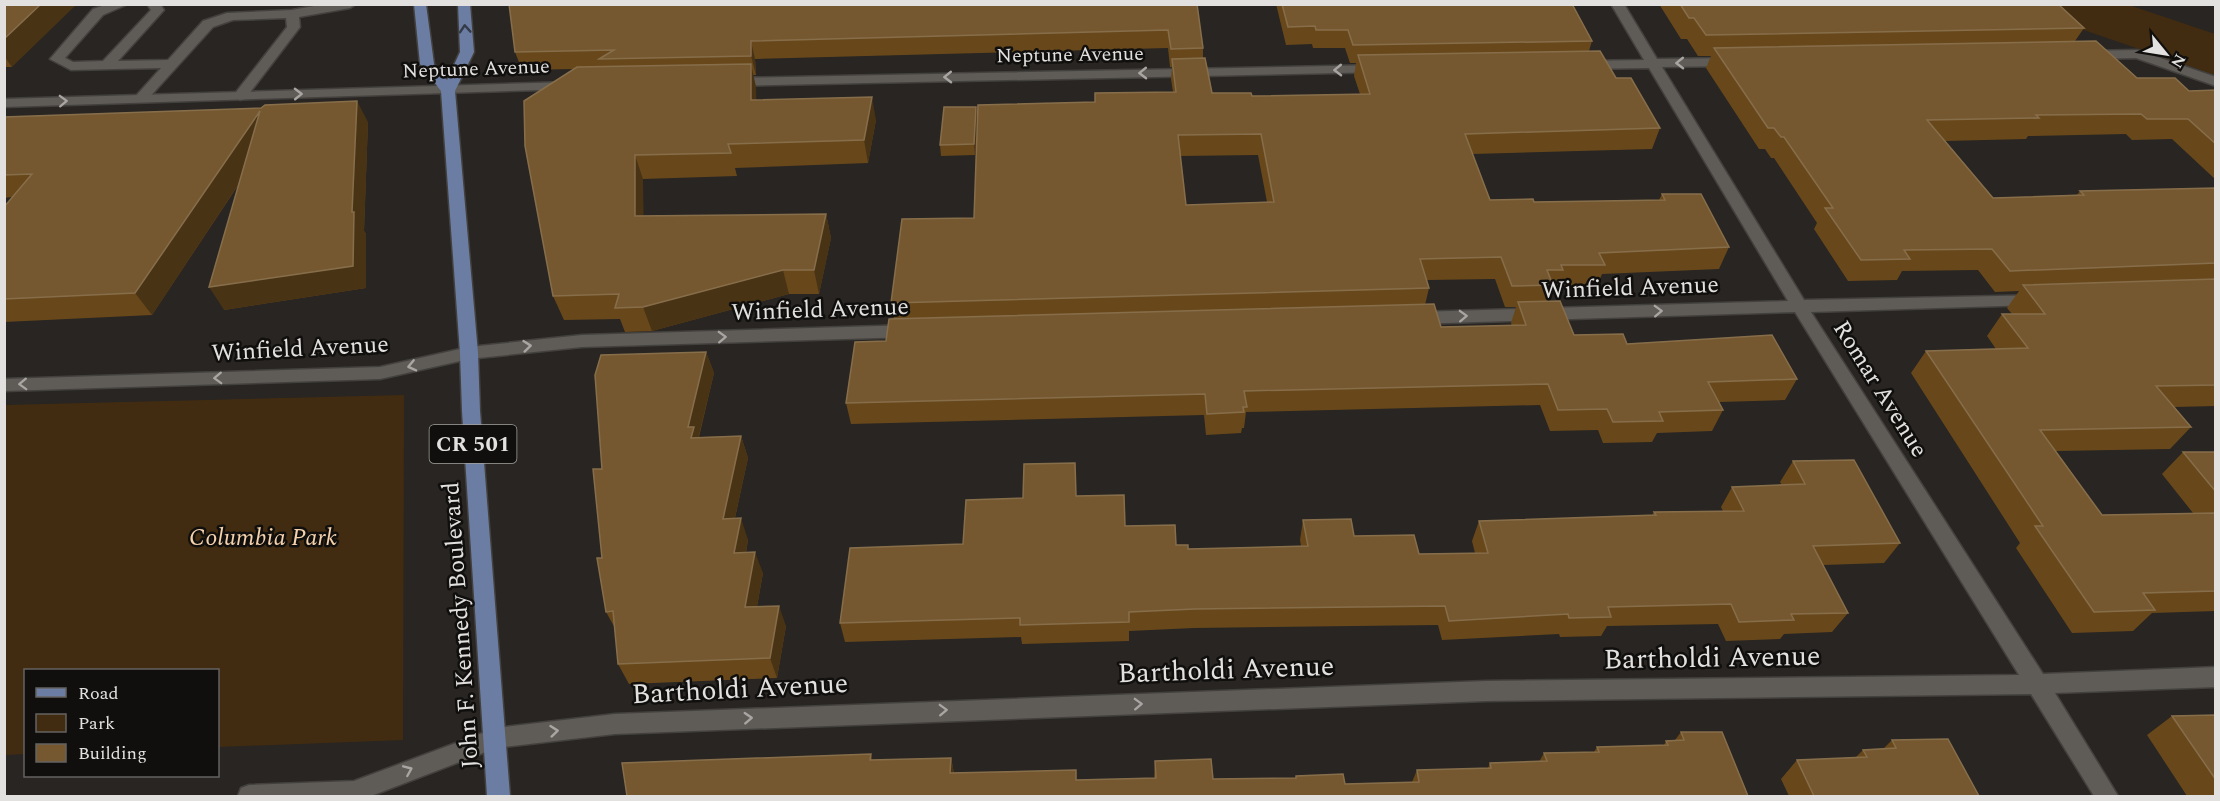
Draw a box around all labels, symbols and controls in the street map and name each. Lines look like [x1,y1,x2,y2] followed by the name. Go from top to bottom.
[459,24,472,33] one-way arrow
[2136,24,2196,84] north arrow
[996,39,1144,71] street label: Neptune Avenue
[2164,49,2192,73] text: N
[402,51,550,87] street label: Neptune Avenue
[1675,57,1684,69] one-way arrow
[1333,63,1342,76] one-way arrow
[1138,67,1147,80] one-way arrow
[943,71,952,84] one-way arrow
[294,88,303,100] one-way arrow
[58,94,67,107] one-way arrow
[1541,267,1719,309] street label: Winfield Avenue
[731,289,909,331] street label: Winfield Avenue
[1653,305,1662,317] one-way arrow
[1458,310,1467,323] one-way arrow
[1823,313,1937,465] street label: Romar Avenue
[210,326,390,372] street label: Winfield Avenue
[717,330,726,343] one-way arrow
[523,340,532,353] one-way arrow
[407,358,417,371] one-way arrow
[214,372,223,384] one-way arrow
[19,378,28,391] one-way arrow
[430,425,516,463] road number: CR 501
[433,481,489,769] street label: John F. Kennedy Boulevard
[189,520,337,556] park label: Columbia Park
[1603,635,1821,681] street label: Bartholdi Avenue
[1117,645,1335,695] street label: Bartholdi Avenue
[631,662,849,716] street label: Bartholdi Avenue
[24,669,219,777] legend
[78,680,119,707] text: Road
[1133,697,1142,710] one-way arrow
[939,704,948,717] one-way arrow
[78,710,115,737] text: Park
[744,712,753,725] one-way arrow
[549,725,558,738] one-way arrow
[78,740,147,767] text: Building
[402,765,413,777] one-way arrow

